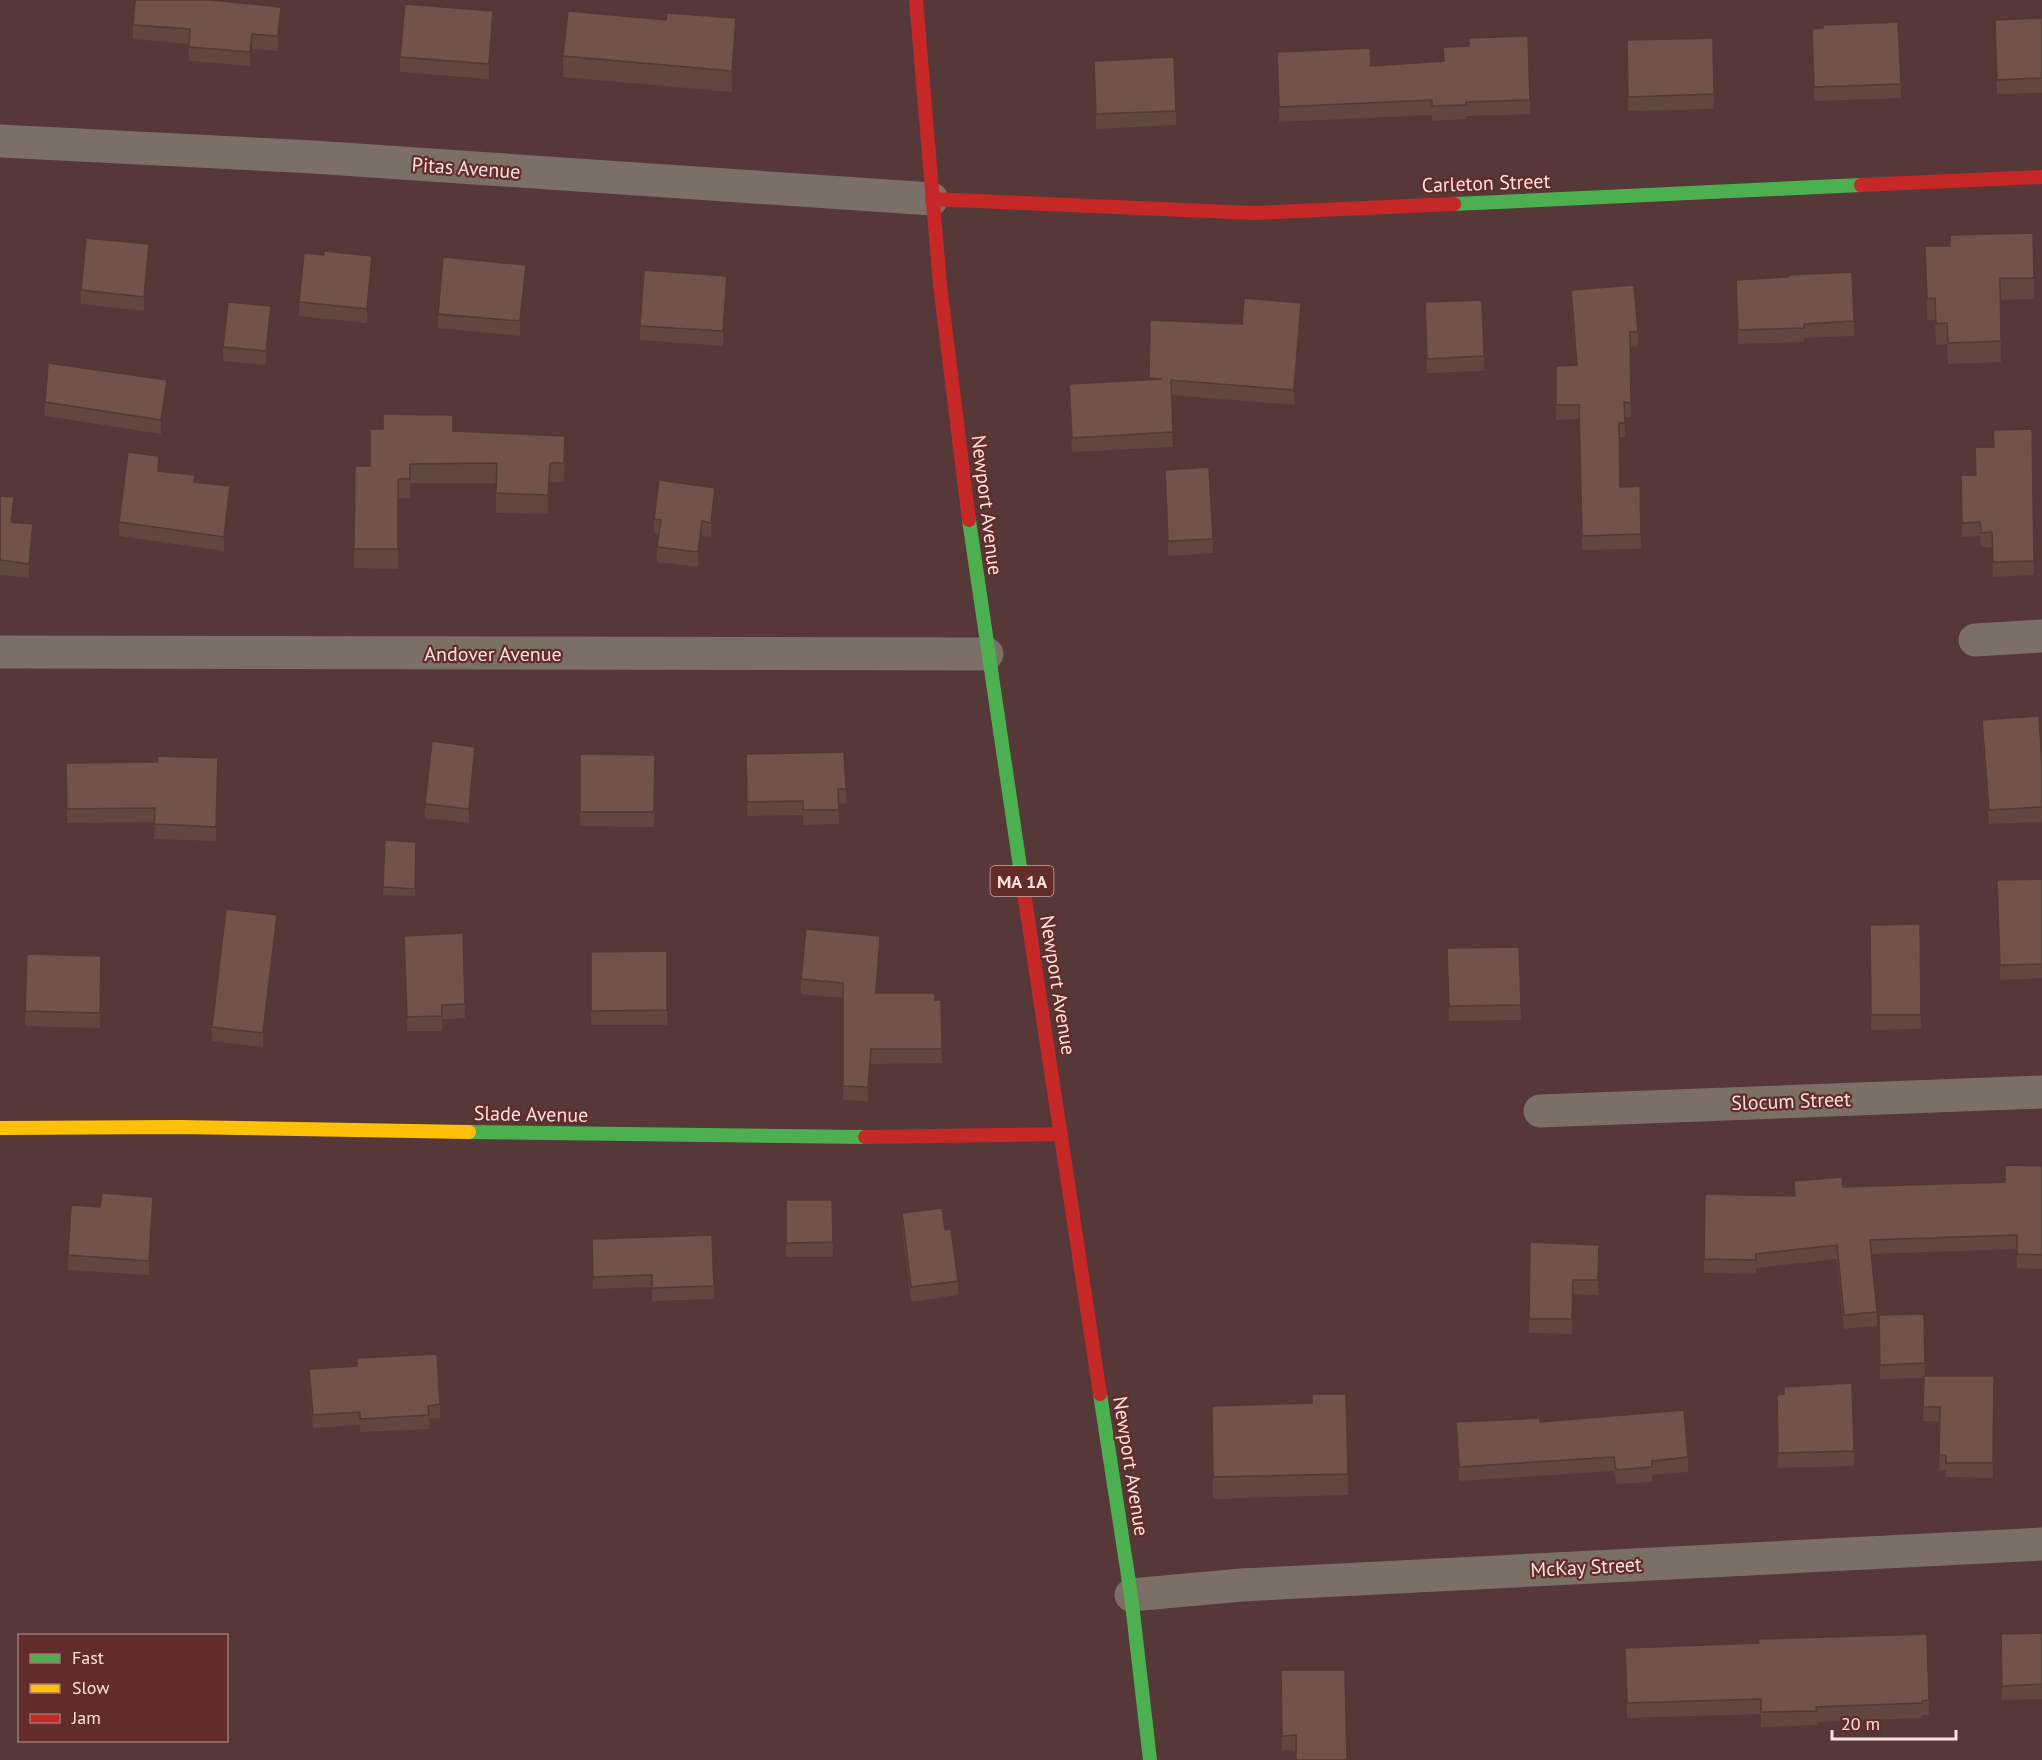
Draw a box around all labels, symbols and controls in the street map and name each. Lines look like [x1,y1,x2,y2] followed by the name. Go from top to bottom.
[411,151,521,185] street label: Pitas Avenue
[1421,168,1551,198] street label: Carleton Street
[966,433,1008,577] street label: Newport Avenue
[424,641,562,667] street label: Andover Avenue
[990,866,1054,896] road number: MA 1A
[1034,913,1082,1057] street label: Newport Avenue
[1731,1086,1851,1116] street label: Slocum Street
[474,1100,588,1128] street label: Slade Avenue
[1107,1394,1155,1538] street label: Newport Avenue
[1530,1551,1643,1583] street label: McKay Street
[18,1634,228,1742] legend
[72,1646,104,1669] text: Fast
[72,1676,110,1699] text: Slow
[1832,1703,1956,1741] scale bar
[71,1706,101,1729] text: Jam
[1841,1712,1880,1735] text: 20 m

